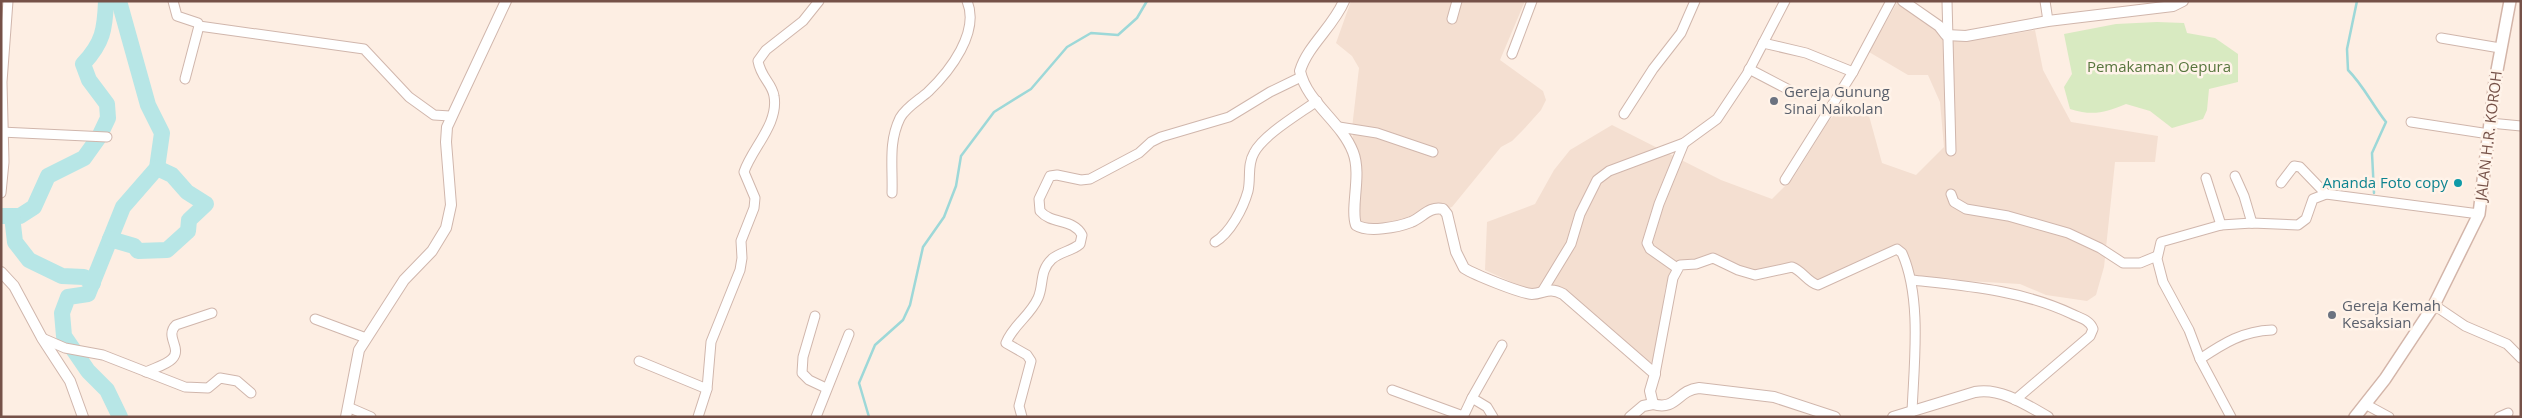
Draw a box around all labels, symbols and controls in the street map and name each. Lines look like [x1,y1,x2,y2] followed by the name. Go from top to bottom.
[2087,56,2231,76] park label: Pemakaman Oepura
[2470,70,2506,204] street label: JALAN H.R. KOROH
[1784,81,1890,118] place label: Gereja Gunung Sinai Naikolan
[1768,95,1780,107] marker: Gereja Gunung Sinai Naikolan
[2322,172,2448,192] place label: Ananda Foto copy
[2452,177,2464,189] marker: Ananda Foto copy
[2342,295,2441,332] place label: Gereja Kemah Kesaksian
[2326,309,2338,321] marker: Gereja Kemah Kesaksian

